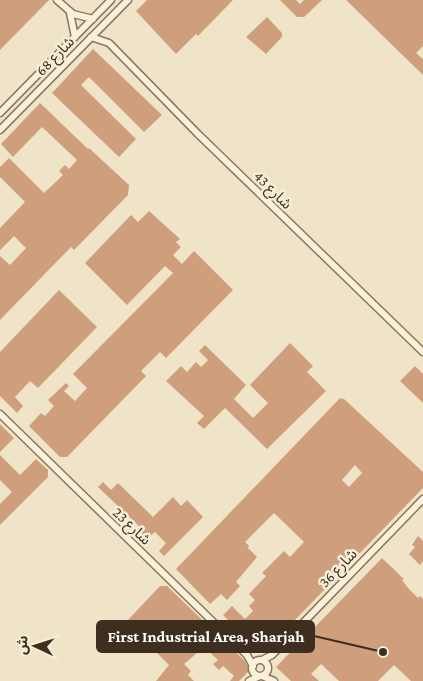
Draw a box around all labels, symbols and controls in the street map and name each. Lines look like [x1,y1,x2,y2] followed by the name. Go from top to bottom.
[33,33,80,82] street label: شارع 68
[248,168,295,215] street label: شارع 43
[107,504,154,551] street label: شارع 23
[316,545,363,593] street label: شارع 36
[10,621,60,671] north arrow
[97,621,314,652] callout: First Industrial Area, Sharjah
[108,628,304,646] text: First Industrial Area, Sharjah
[13,635,31,655] text: ش

